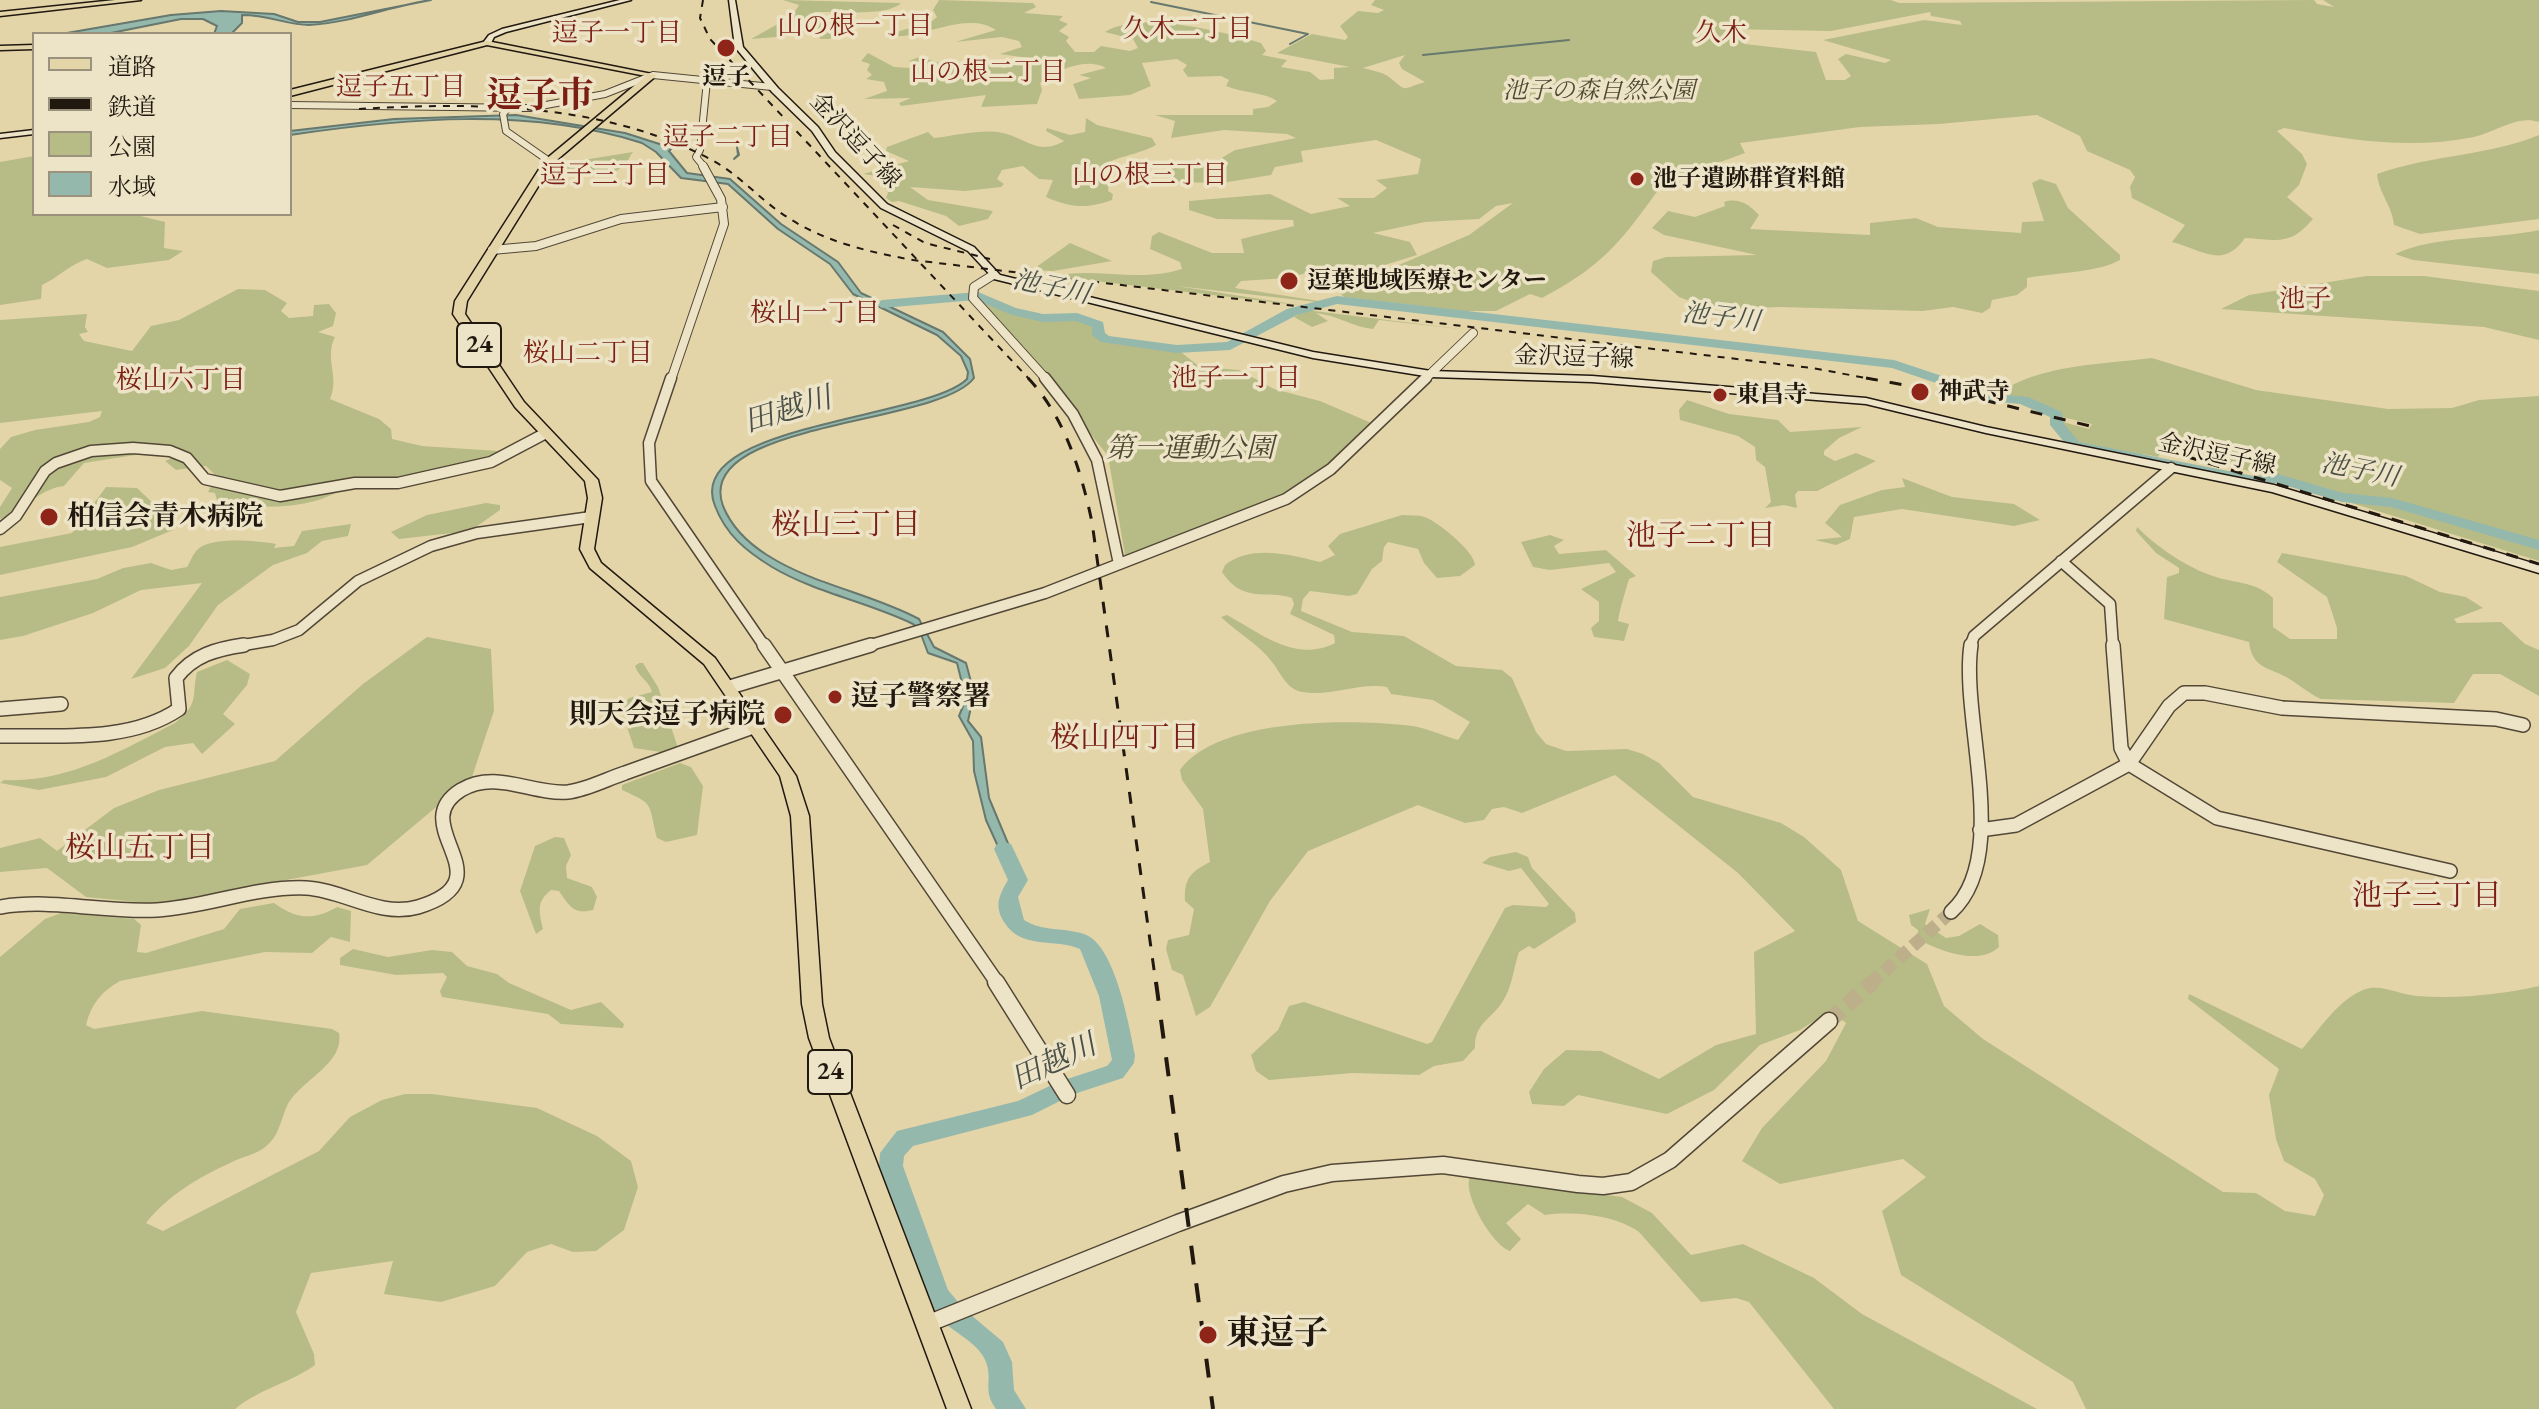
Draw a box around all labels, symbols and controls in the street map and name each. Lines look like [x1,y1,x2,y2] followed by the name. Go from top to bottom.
[777,11,933,43] district label: 山の根一丁目
[1123,14,1253,46] district label: 久木二丁目
[552,18,682,50] district label: 逗子一丁目
[1695,18,1747,50] district label: 久木
[32,32,292,216] legend
[715,37,737,59] marker: 逗子
[108,51,156,82] text: 道路
[910,57,1066,89] district label: 山の根二丁目
[702,63,750,91] place label: 逗子
[336,72,466,104] district label: 逗子五丁目
[486,75,594,119] district label: 逗子市
[1503,77,1695,105] park label: 池子の森自然公園
[804,87,906,195] street label: 金沢逗子線
[108,91,156,122] text: 鉄道
[663,122,793,154] district label: 逗子二丁目
[108,131,156,162] text: 公園
[540,160,670,192] district label: 逗子三丁目
[1072,160,1228,192] district label: 山の根三丁目
[1653,165,1845,193] place label: 池子遺跡群資料館
[1628,170,1646,188] marker: 池子遺跡群資料館
[108,171,156,202] text: 水域
[1010,265,1092,311] water label: 池子川
[1307,267,1547,295] place label: 逗葉地域医療センター
[1278,270,1300,292] marker: 逗葉地域医療センター
[2279,284,2331,316] district label: 池子
[750,298,880,330] district label: 桜山一丁目
[1680,298,1762,338] water label: 池子川
[457,323,501,367] road number: 24
[523,338,653,370] district label: 桜山二丁目
[1514,342,1634,374] street label: 金沢逗子線
[1171,363,1301,395] district label: 池子一丁目
[116,365,246,397] district label: 桜山六丁目
[1938,378,2010,406] place label: 神武寺
[740,381,836,441] water label: 田越川
[1736,381,1808,409] place label: 東昌寺
[1909,381,1931,403] marker: 神武寺
[1711,386,1729,404] marker: 東昌寺
[2155,428,2279,482] street label: 金沢逗子線
[1106,432,1274,466] park label: 第一運動公園
[2319,448,2401,494] water label: 池子川
[67,500,263,534] place label: 柏信会青木病院
[38,506,60,528] marker: 柏信会青木病院
[771,508,921,544] district label: 桜山三丁目
[1626,519,1776,555] district label: 池子二丁目
[851,680,991,714] place label: 逗子警察署
[826,688,844,706] marker: 逗子警察署
[569,698,765,732] place label: 則天会逗子病院
[772,704,794,726] marker: 則天会逗子病院
[1050,721,1200,757] district label: 桜山四丁目
[65,831,215,867] district label: 桜山五丁目
[2352,879,2502,915] district label: 池子三丁目
[1006,1028,1102,1098] water label: 田越川
[808,1050,852,1094] road number: 24
[1226,1315,1328,1355] place label: 東逗子
[1197,1324,1219,1346] marker: 東逗子

